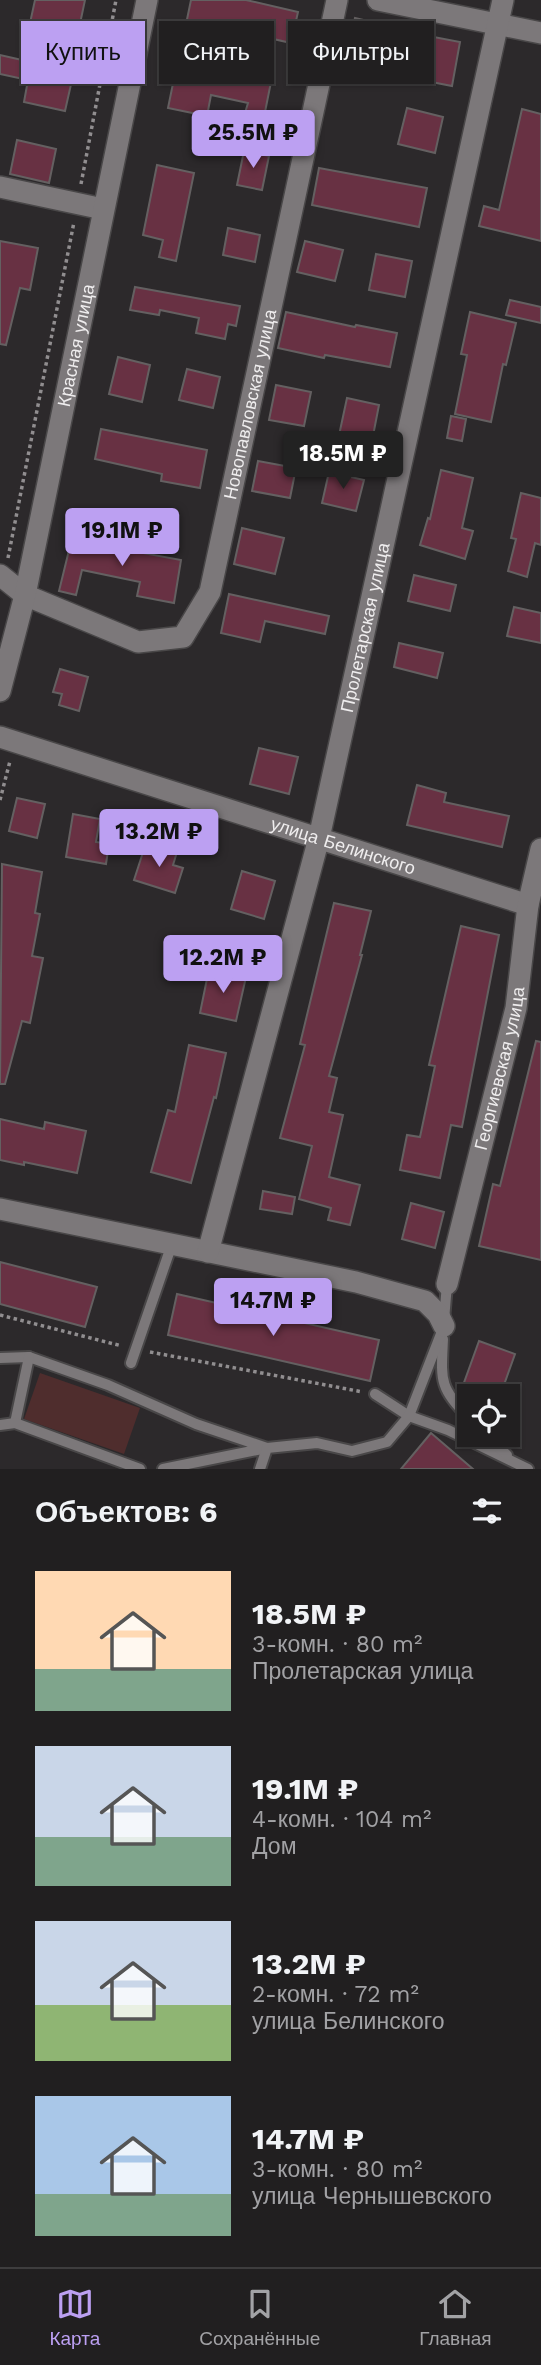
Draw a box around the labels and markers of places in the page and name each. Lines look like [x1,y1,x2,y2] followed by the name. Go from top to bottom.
[188,110,318,170] pin: 25.5M ₽
[278,432,408,491] pin: 18.5M ₽
[57,508,187,568] pin: 19.1M ₽
[94,810,224,869] pin: 13.2M ₽
[158,936,288,995] pin: 12.2M ₽
[208,1278,338,1338] pin: 14.7M ₽

